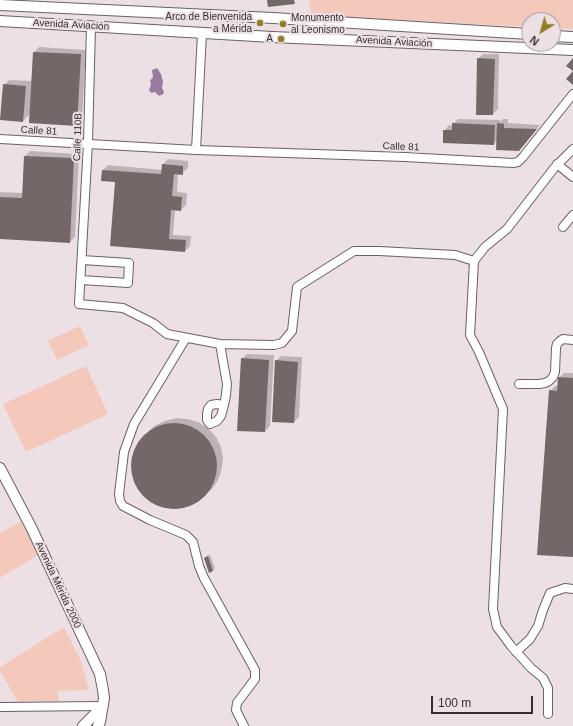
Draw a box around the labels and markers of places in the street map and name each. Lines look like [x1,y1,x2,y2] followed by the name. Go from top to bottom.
[165,11,252,34] place label: Arco de Bienvenida a Mérida
[291,12,345,36] place label: Monumento al Leonismo
[255,18,265,28] marker: Arco de Bienvenida a Mérida
[278,19,288,29] marker: Monumento al Leonismo
[266,33,273,45] place label: A
[276,34,286,44] marker: A

